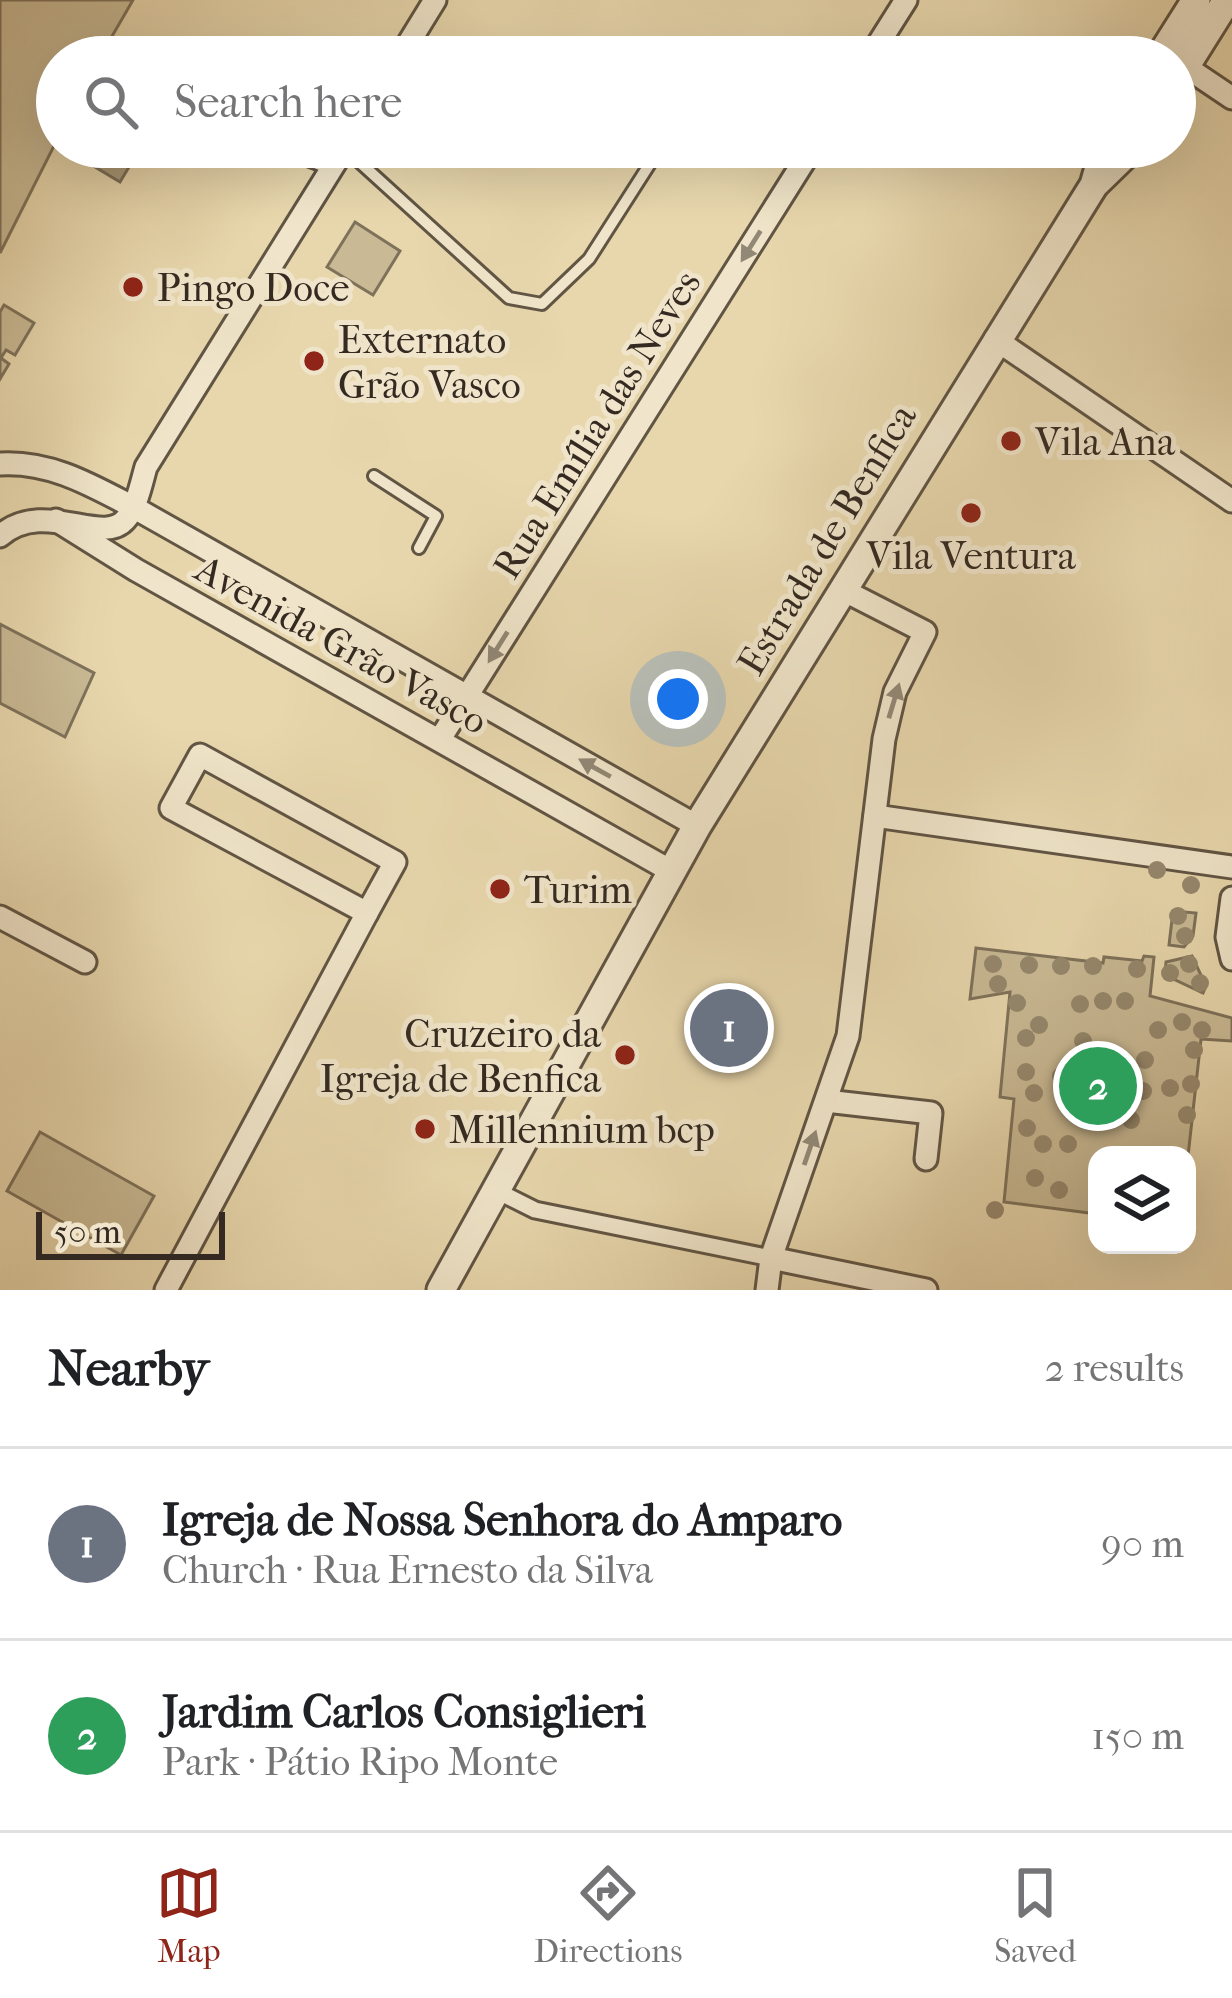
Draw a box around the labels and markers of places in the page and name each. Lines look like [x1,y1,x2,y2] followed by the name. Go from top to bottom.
[157,265,350,311] place label: Pingo Doce
[120,274,146,300] marker: Pingo Doce
[338,317,521,408] place label: Externato Grão Vasco
[301,348,327,374] marker: Externato Grão Vasco
[1034,419,1176,465] place label: Vila Ana
[998,428,1024,454] marker: Vila Ana
[958,500,984,526] marker: Vila Ventura
[865,533,1077,579] place label: Vila Ventura
[524,867,633,913] place label: Turim
[487,876,513,902] marker: Turim
[690,983,768,1073] pin: 1
[320,1011,602,1102] place label: Cruzeiro da Igreja de Benfica
[1059,1041,1137,1131] pin: 2
[612,1042,638,1068] marker: Cruzeiro da Igreja de Benfica
[449,1107,715,1153] place label: Millennium bcp
[412,1116,438,1142] marker: Millennium bcp

